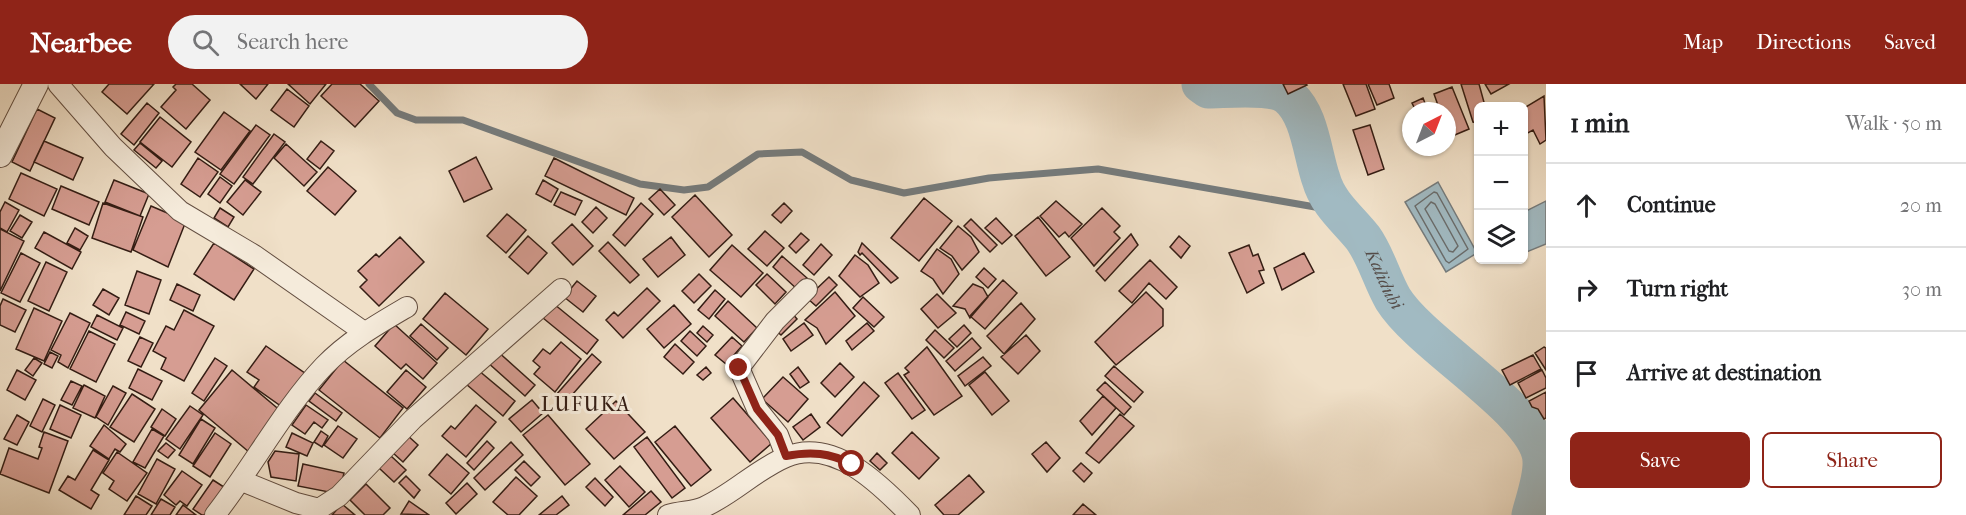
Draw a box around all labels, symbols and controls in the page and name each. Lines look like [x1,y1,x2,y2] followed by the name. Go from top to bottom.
[168,15,588,69] search box
[30,26,132,59] text: Nearbee
[189,26,222,59] icon: search
[237,29,348,55] text: Search here
[1683,30,1723,54] text: Map
[1756,30,1851,54] text: Directions
[1884,30,1936,54] text: Saved
[1402,102,1456,156] north arrow
[1474,102,1528,264] map controls
[1474,102,1528,156] button: +
[1570,108,1629,139] text: 1 min
[1846,112,1942,135] text: Walk · 50 m
[1474,156,1528,210] button: −
[1570,189,1603,222] icon: ahead
[1627,192,1716,218] text: Continue
[1900,194,1942,217] text: 20 m
[1474,210,1528,264] button: layers
[1360,244,1408,316] water label: Kalidubi
[1570,273,1603,306] icon: right
[1627,276,1728,302] text: Turn right
[1902,278,1942,301] text: 30 m
[725,354,751,380] route end
[1570,357,1603,390] icon: arrive
[1627,360,1821,386] text: Arrive at destination
[541,393,631,416] district label: LUFUKA
[1570,432,1750,488] button: Save
[1762,432,1942,488] button: Share
[838,450,864,476] route start

